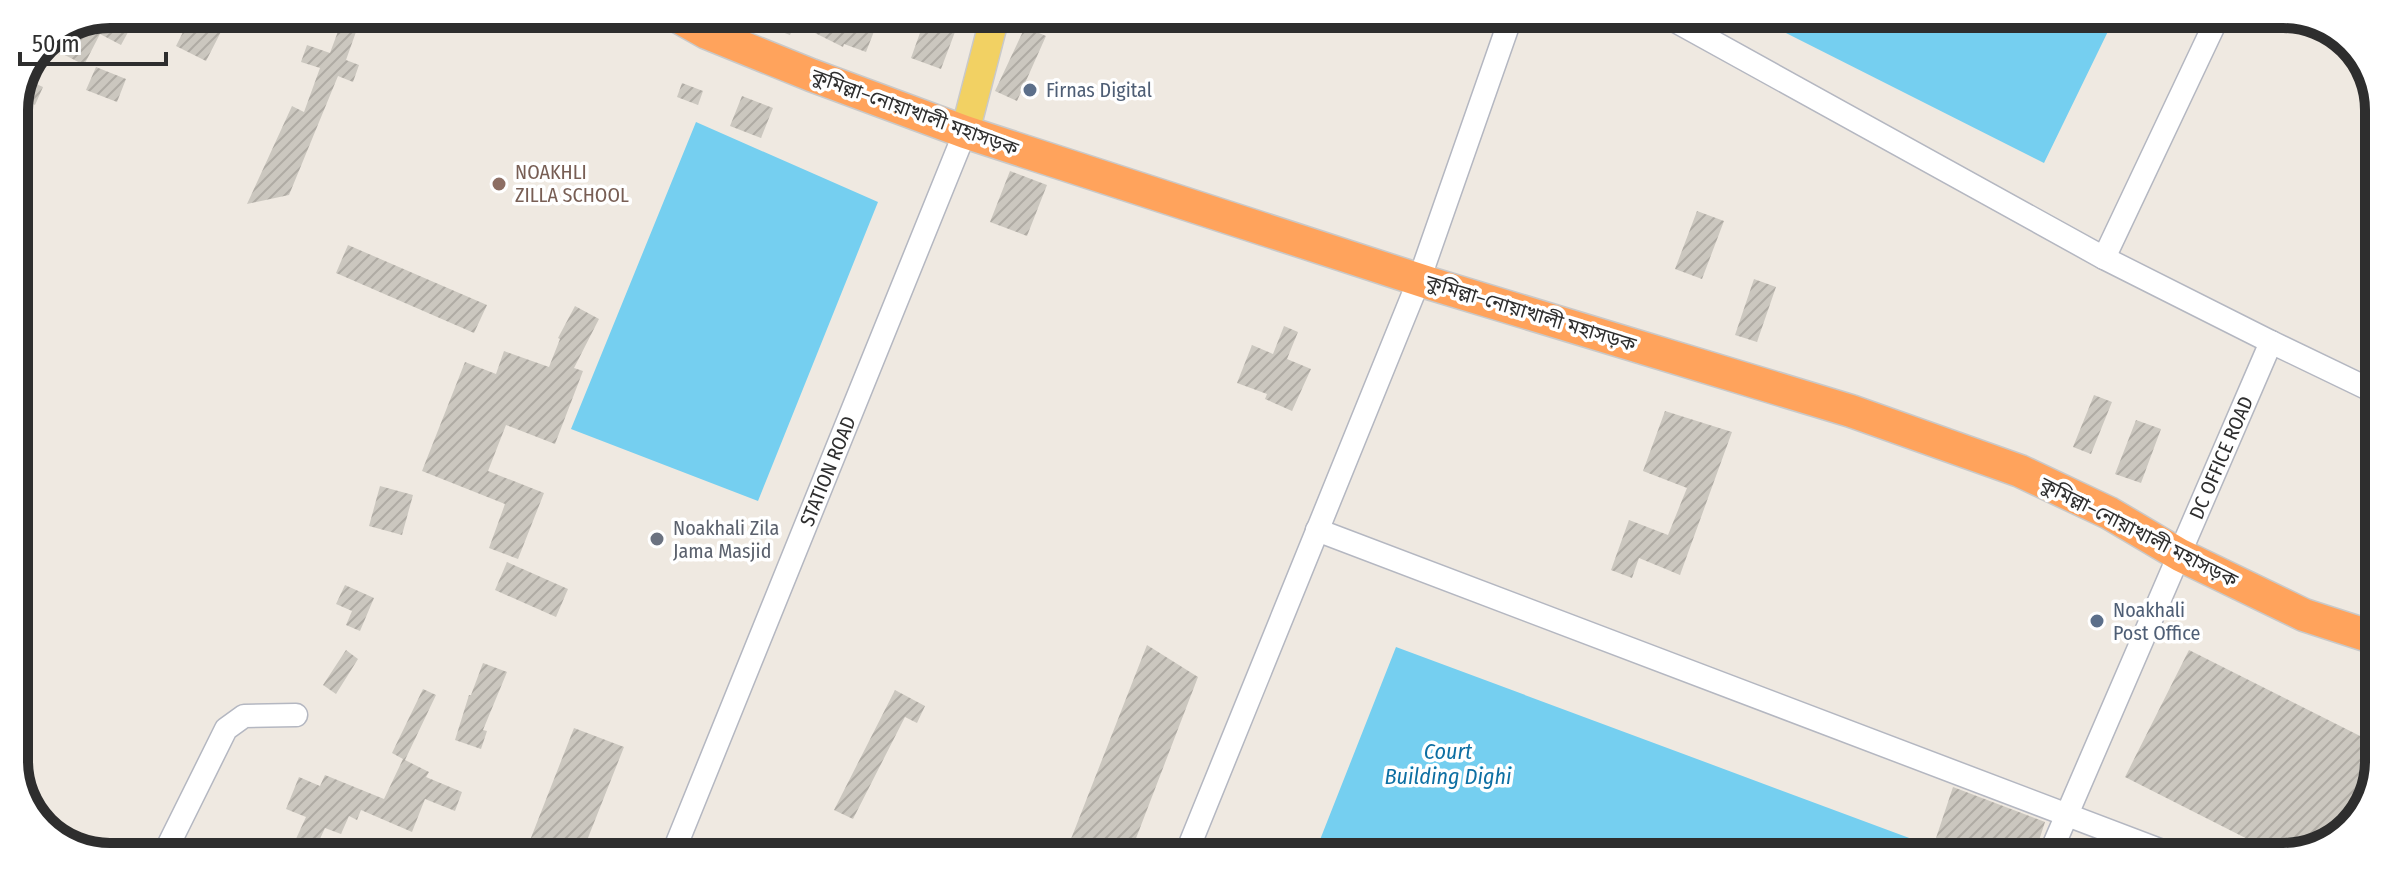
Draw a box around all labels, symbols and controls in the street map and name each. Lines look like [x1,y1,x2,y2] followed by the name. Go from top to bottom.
[20,16,166,66] scale bar
[32,30,80,58] text: 50 m
[807,63,1023,161] street label: কুমিল্লা–নোয়াখালী মহাসড়ক
[1046,78,1152,102] place label: Firnas Digital
[1021,81,1039,99] marker: Firnas Digital
[515,160,629,207] place label: NOAKHLI ZILLA SCHOOL
[490,175,508,193] marker: NOAKHLI ZILLA SCHOOL
[1422,269,1640,357] street label: কুমিল্লা–নোয়াখালী মহাসড়ক
[2184,393,2258,523] street label: DC OFFICE ROAD
[795,413,861,530] street label: STATION ROAD
[2035,471,2243,593] street label: কুমিল্লা–নোয়াখালী মহাসড়ক
[673,516,779,563] place label: Noakhali Zila Jama Masjid
[648,530,666,548] marker: Noakhali Zila Jama Masjid
[2113,598,2200,645] place label: Noakhali Post Office
[2088,612,2106,630] marker: Noakhali Post Office
[1385,738,1512,790] water label: Court Building Dighi

